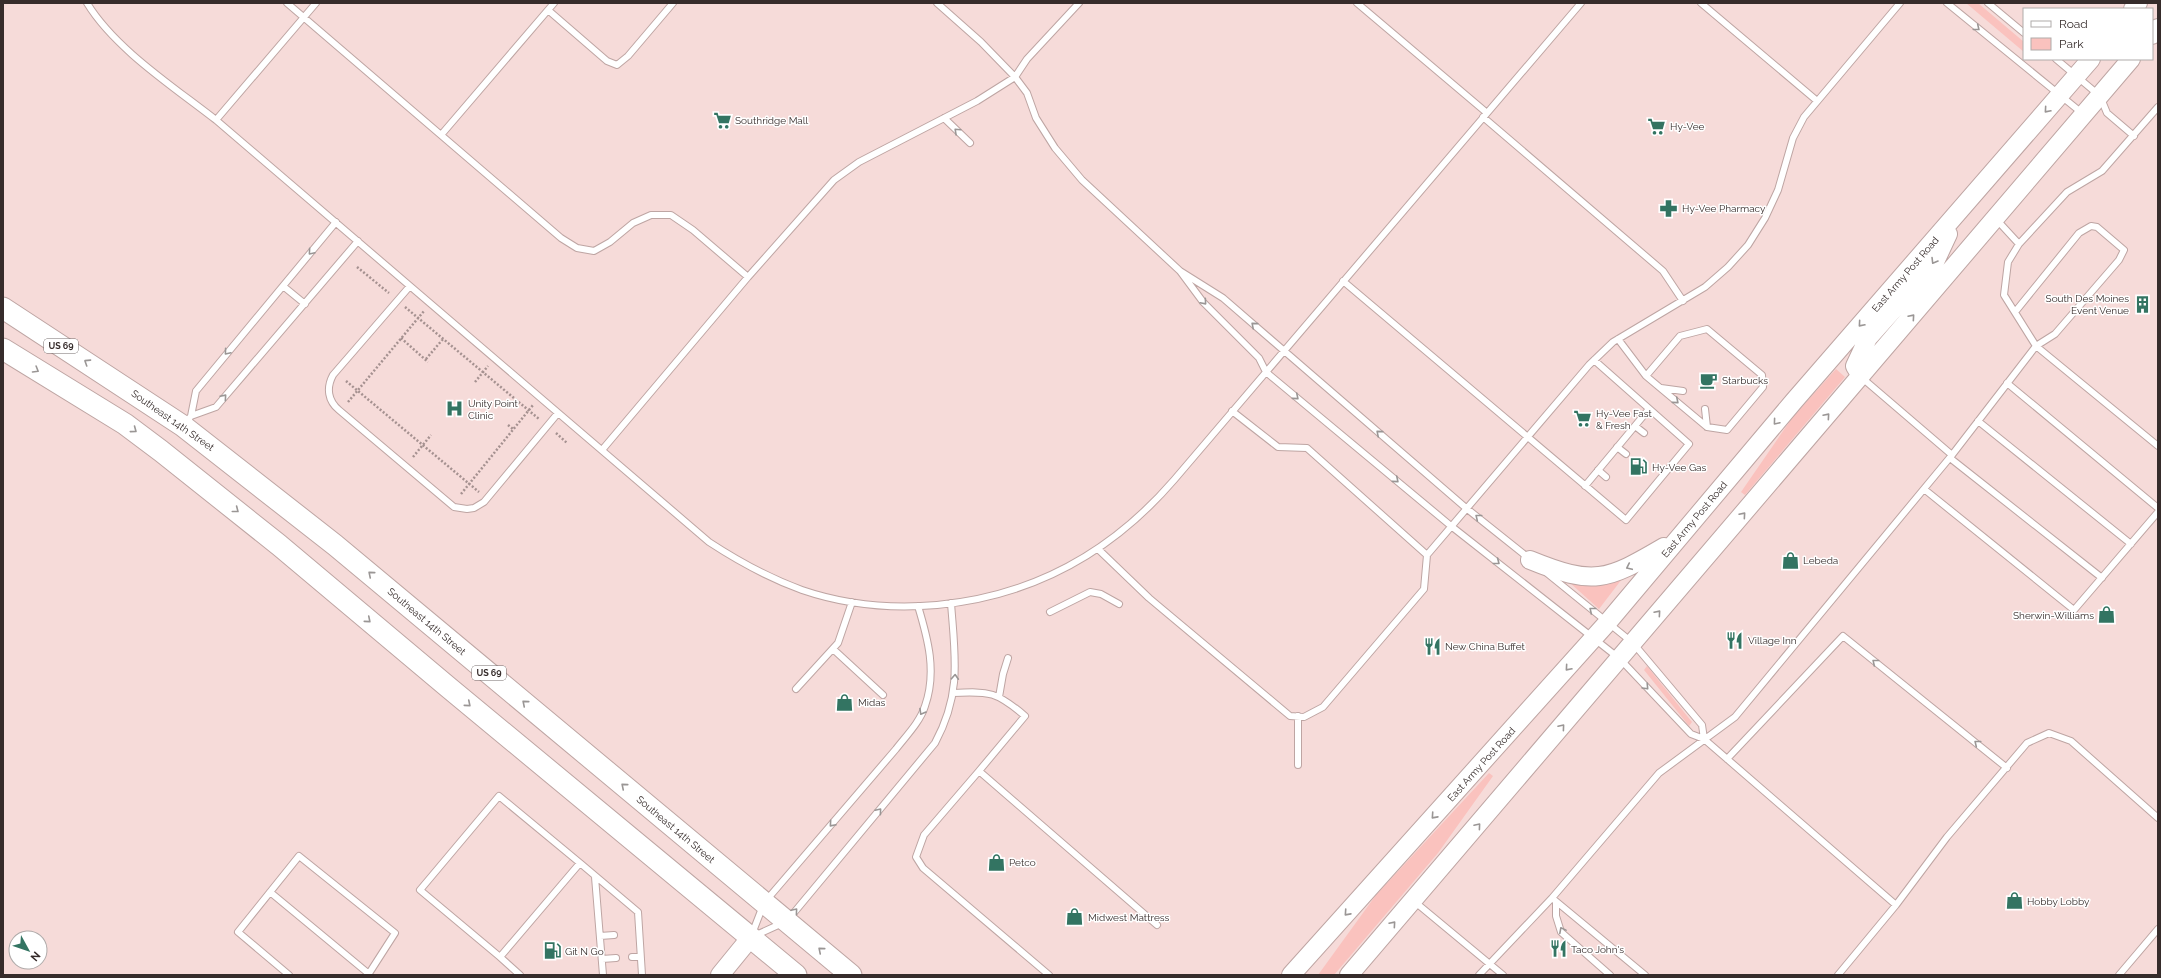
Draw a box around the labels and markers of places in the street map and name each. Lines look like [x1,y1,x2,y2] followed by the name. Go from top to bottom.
[712,110,732,130] supermarket icon: Southridge Mall
[735,115,809,126] place label: Southridge Mall
[1647,116,1667,136] supermarket icon: Hy-Vee
[1670,121,1705,132] place label: Hy-Vee
[1659,198,1679,218] pharmacy icon: Hy-Vee Pharmacy
[1682,203,1766,214] place label: Hy-Vee Pharmacy
[2046,293,2129,316] place label: South Des Moines Event Venue
[2132,294,2152,314] building icon: South Des Moines Event Venue
[1699,370,1719,390] cafe icon: Starbucks
[1722,375,1768,386] place label: Starbucks
[468,398,519,421] place label: Unity Point Clinic
[445,399,465,419] hospital icon: Unity Point Clinic
[1596,408,1652,431] place label: Hy-Vee Fast & Fresh
[1573,409,1593,429] supermarket icon: Hy-Vee Fast & Fresh
[1629,457,1649,477] fuel station icon: Hy-Vee Gas
[1652,462,1707,473] place label: Hy-Vee Gas
[1780,550,1800,570] shop icon: Lebeda
[1803,555,1838,566] place label: Lebeda
[2097,605,2117,625] shop icon: Sherwin-Williams
[2013,610,2094,621] place label: Sherwin-Williams
[1725,630,1745,650] restaurant icon: Village Inn
[1748,635,1797,646] place label: Village Inn
[1422,636,1442,656] restaurant icon: New China Buffet
[1445,641,1526,652] place label: New China Buffet
[835,692,855,712] shop icon: Midas
[858,697,886,708] place label: Midas
[986,852,1006,872] shop icon: Petco
[1009,857,1036,868] place label: Petco
[2004,891,2024,911] shop icon: Hobby Lobby
[2027,896,2090,907] place label: Hobby Lobby
[1065,907,1085,927] shop icon: Midwest Mattress
[1088,912,1170,923] place label: Midwest Mattress
[1548,939,1568,959] restaurant icon: Taco John's
[542,941,562,961] fuel station icon: Git N Go
[1571,944,1624,955] place label: Taco John's
[565,946,604,957] place label: Git N Go

